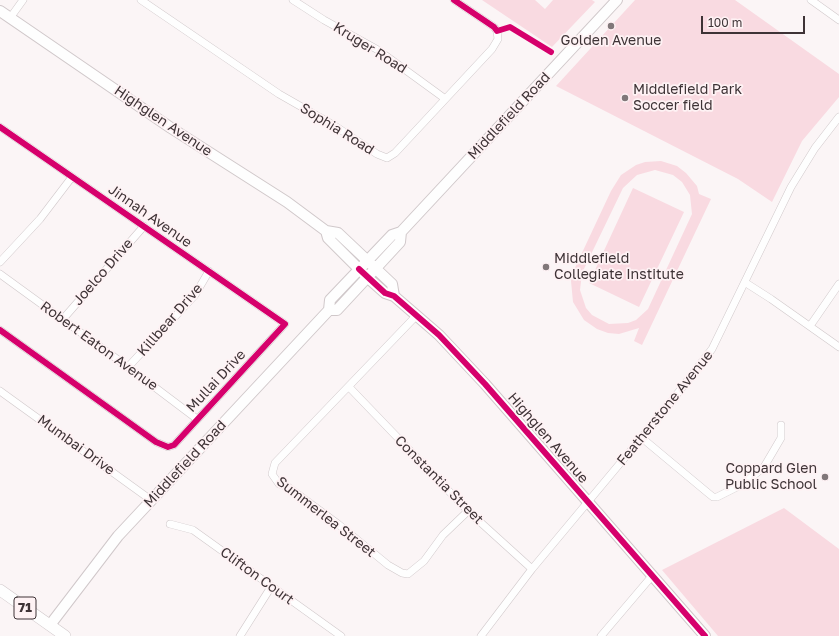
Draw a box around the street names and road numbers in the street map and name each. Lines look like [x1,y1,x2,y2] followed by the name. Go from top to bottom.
[330,19,410,77] street label: Kruger Road
[464,69,554,163] street label: Middlefield Road
[111,82,215,160] street label: Highglen Avenue
[297,100,377,158] street label: Sophia Road
[105,181,195,251] street label: Jinnah Avenue
[69,235,137,309] street label: Joelco Drive
[134,280,206,360] street label: Killbear Drive
[37,298,161,394] street label: Robert Eaton Avenue
[183,346,249,416] street label: Mullai Drive
[613,347,717,469] street label: Featherstone Avenue
[504,389,592,487] street label: Highglen Avenue
[34,411,118,479] street label: Mumbai Drive
[140,417,230,511] street label: Middlefield Road
[391,432,487,528] street label: Constantia Street
[273,473,379,561] street label: Summerlea Street
[217,544,297,608] street label: Clifton Court
[14,597,36,619] road number: 71

